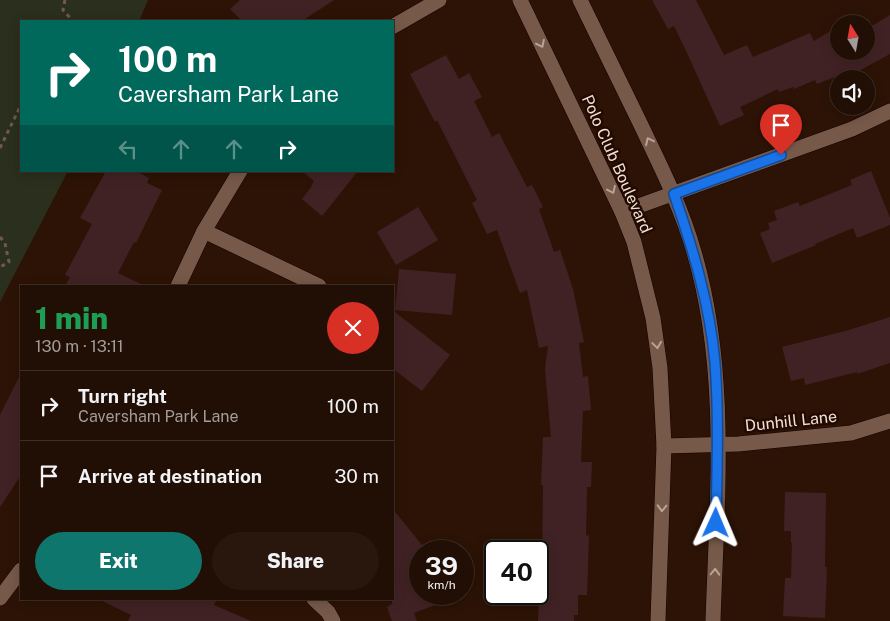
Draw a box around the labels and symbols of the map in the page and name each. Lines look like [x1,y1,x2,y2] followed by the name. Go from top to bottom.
[830,15,875,60] north arrow
[535,39,546,48] one-way arrow
[578,92,656,236] street label: Polo Club Boulevard
[760,104,802,155] pin
[644,137,655,146] one-way arrow
[606,185,617,194] one-way arrow
[651,342,662,350] one-way arrow
[744,407,838,435] street label: Dunhill Lane
[689,496,741,548] position arrow
[656,504,667,512] one-way arrow
[484,540,549,605] speed limit sign: 40
[709,568,720,576] one-way arrow

